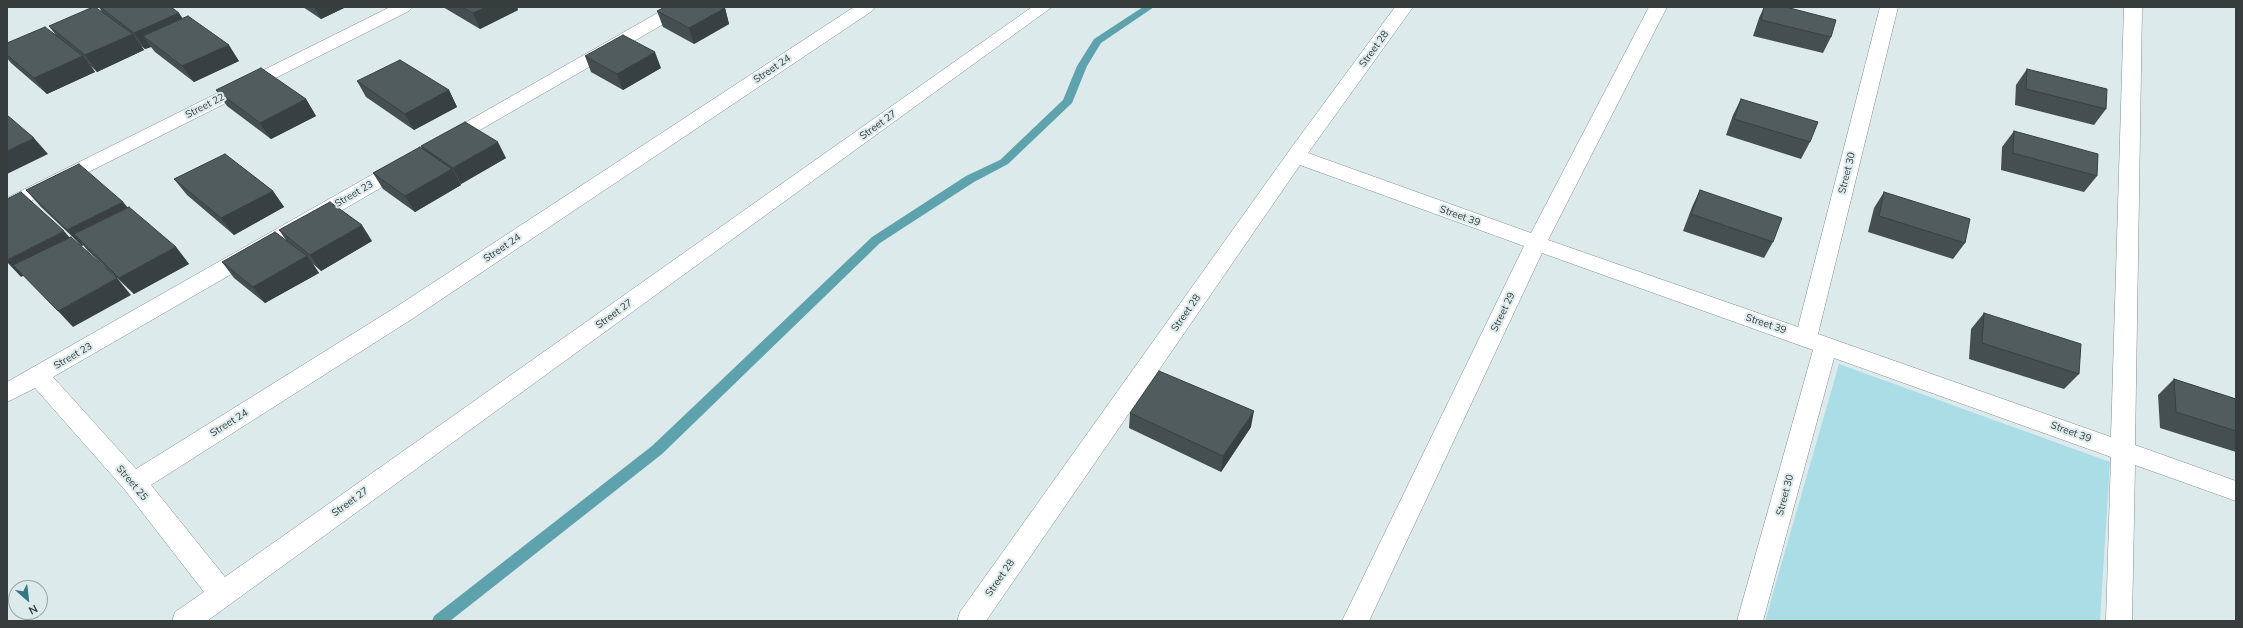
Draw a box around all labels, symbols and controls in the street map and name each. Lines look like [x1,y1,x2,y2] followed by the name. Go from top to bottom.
[1357,28,1391,70] street label: Street 28
[751,52,793,86] street label: Street 24
[183,91,227,121] street label: Street 22
[857,108,899,142] street label: Street 27
[1836,151,1858,195] street label: Street 30
[333,178,375,210] street label: Street 23
[1438,203,1482,229] street label: Street 39
[481,231,523,265] street label: Street 24
[1488,290,1518,334] street label: Street 29
[1169,292,1203,334] street label: Street 28
[593,297,635,331] street label: Street 27
[1744,311,1788,337] street label: Street 39
[52,340,94,372] street label: Street 23
[208,407,250,439] street label: Street 24
[2049,419,2093,445] street label: Street 39
[114,463,150,503] street label: Street 25
[1774,473,1796,517] street label: Street 30
[329,485,371,519] street label: Street 27
[983,557,1017,599] street label: Street 28
[8,580,48,620] north arrow
[26,602,40,618] text: N

